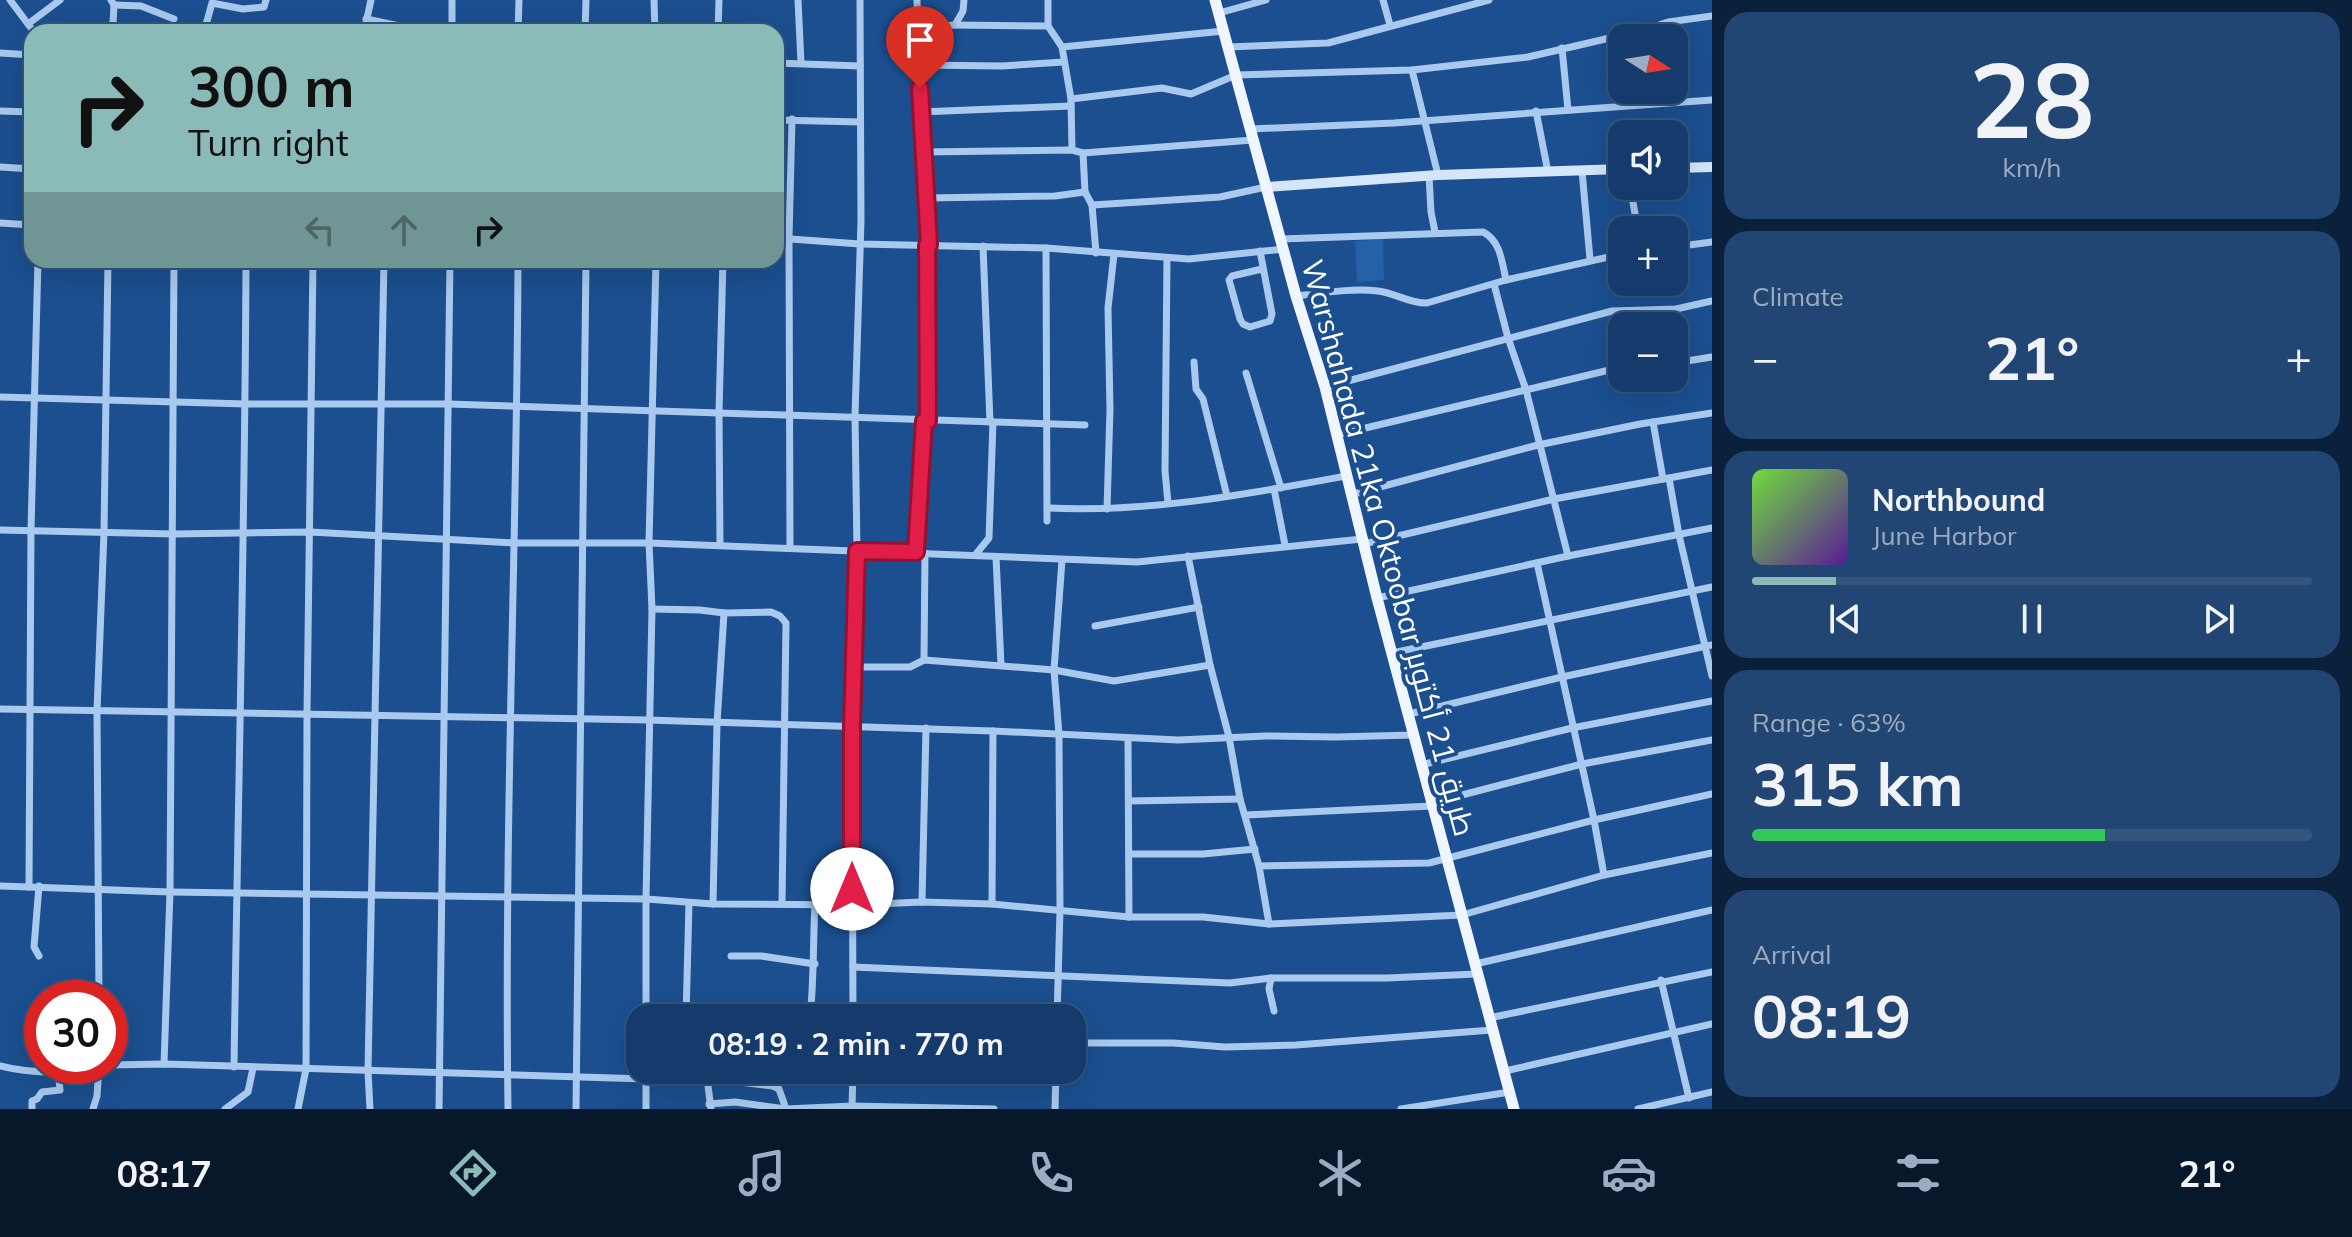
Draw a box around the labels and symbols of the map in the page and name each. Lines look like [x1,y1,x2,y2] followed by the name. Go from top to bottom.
[886,6,954,88] pin
[1608,24,1688,104] north arrow
[1294,255,1484,840] street label: Warshahada 21ka Oktoobar طريق 21 أكتوبر
[810,847,894,931] position arrow
[24,980,128,1084] speed limit sign: 30

